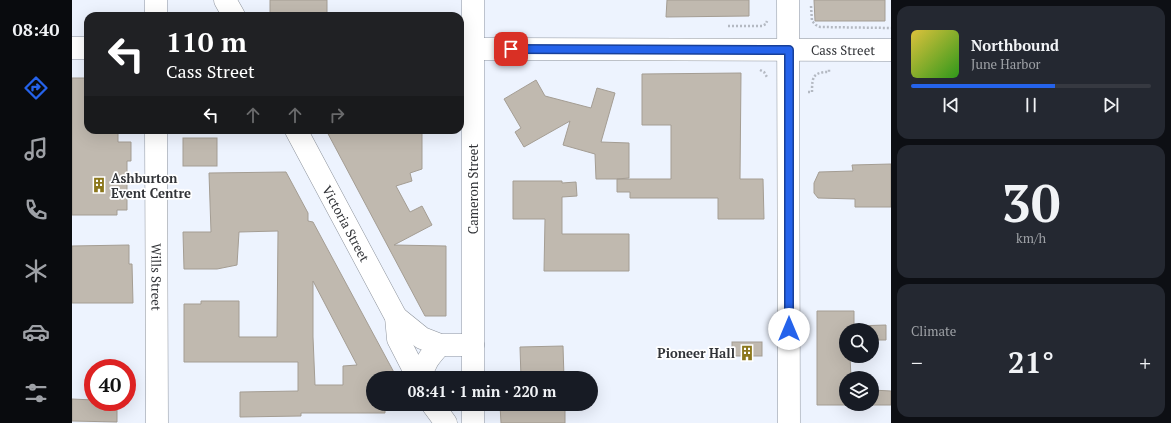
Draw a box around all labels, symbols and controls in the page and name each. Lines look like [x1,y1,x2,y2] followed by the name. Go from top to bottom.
[13,17,59,41] text: 08:40
[166,23,247,60] text: 110 m
[100,28,152,80] icon: left
[494,32,528,66] pin
[971,35,1059,55] text: Northbound
[500,38,522,60] icon: arrive
[811,41,875,59] street label: Cass Street
[971,55,1041,73] text: June Harbor
[166,59,255,83] text: Cass Street
[22,74,50,102] icon: directions
[940,94,962,116] icon: previous
[1020,94,1042,116] icon: pause
[1100,94,1122,116] icon: next
[200,104,222,126] icon: left
[242,104,264,126] icon: ahead
[284,104,306,126] icon: ahead
[326,104,348,126] icon: right
[22,135,50,163] icon: music
[464,144,482,234] street label: Cameron Street
[1002,168,1060,237] text: 30
[111,169,191,202] place label: Ashburton Event Centre
[90,176,108,194] building icon: Ashburton Event Centre
[318,182,374,265] street label: Victoria Street
[22,196,50,224] icon: phone
[1016,229,1046,247] text: km/h
[147,243,166,311] street label: Wills Street
[22,257,50,285] icon: climate
[768,308,810,350] position arrow
[22,318,50,346] icon: car
[911,322,956,340] text: Climate
[839,323,879,411] map controls
[839,323,879,363] button: search
[1008,342,1054,382] text: 21°
[657,344,735,362] place label: Pioneer Hall
[738,344,756,362] building icon: Pioneer Hall
[911,348,923,377] text: −
[1139,348,1151,377] text: +
[84,359,136,411] speed limit sign: 40
[839,371,879,411] button: layers
[22,379,50,407] icon: filters
[408,381,556,401] text: 08:41 · 1 min · 220 m

